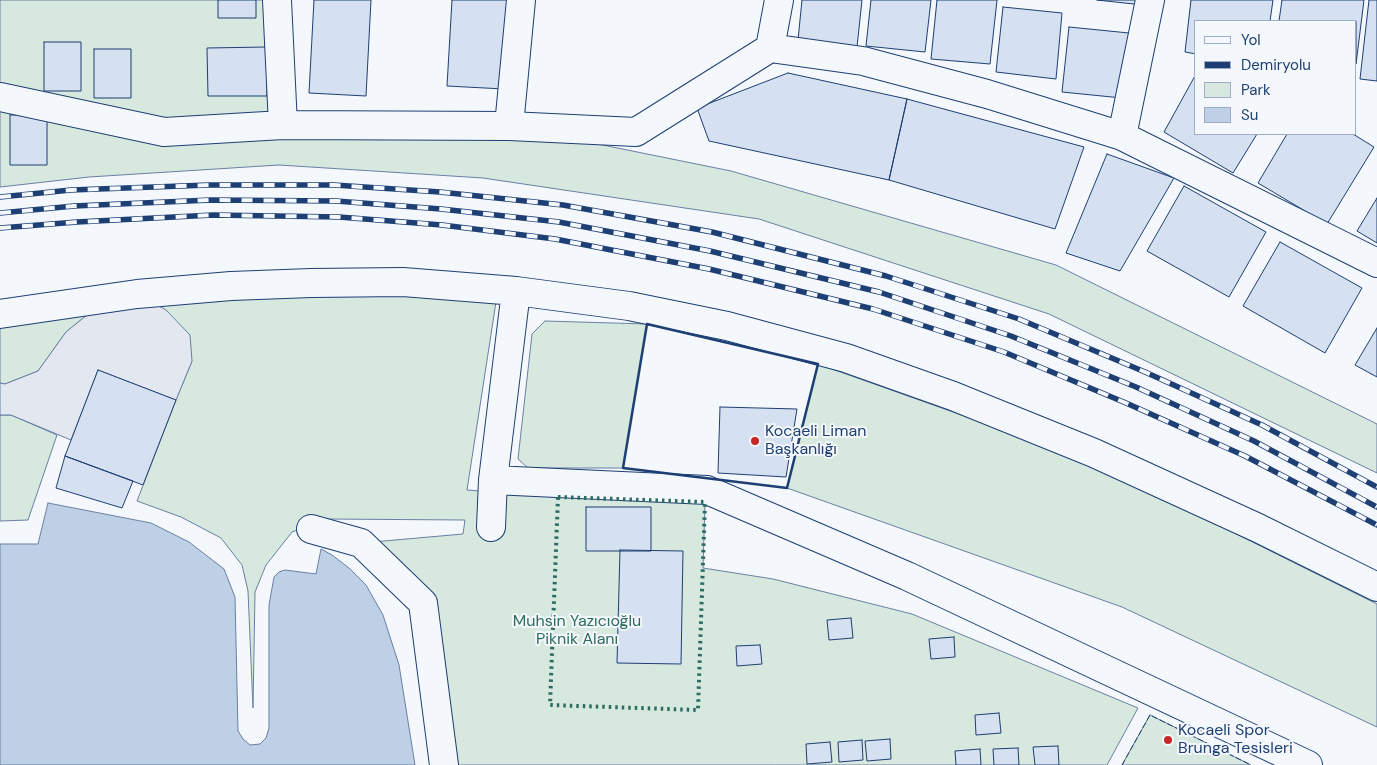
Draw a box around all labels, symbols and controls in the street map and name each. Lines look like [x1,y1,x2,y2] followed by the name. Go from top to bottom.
[1194,20,1357,135] legend
[1241,30,1261,50] text: Yol
[1241,55,1311,75] text: Demiryolu
[1241,80,1271,100] text: Park
[1241,105,1258,125] text: Su
[765,422,866,460] place label: Kocaeli Liman Başkanlığı
[749,435,761,447] marker: Kocaeli Liman Başkanlığı
[513,612,641,650] park label: Muhsin Yazıcıoğlu Piknik Alanı
[1178,721,1293,759] place label: Kocaeli Spor Brunga Tesisleri
[1162,734,1174,746] marker: Kocaeli Spor Brunga Tesisleri

